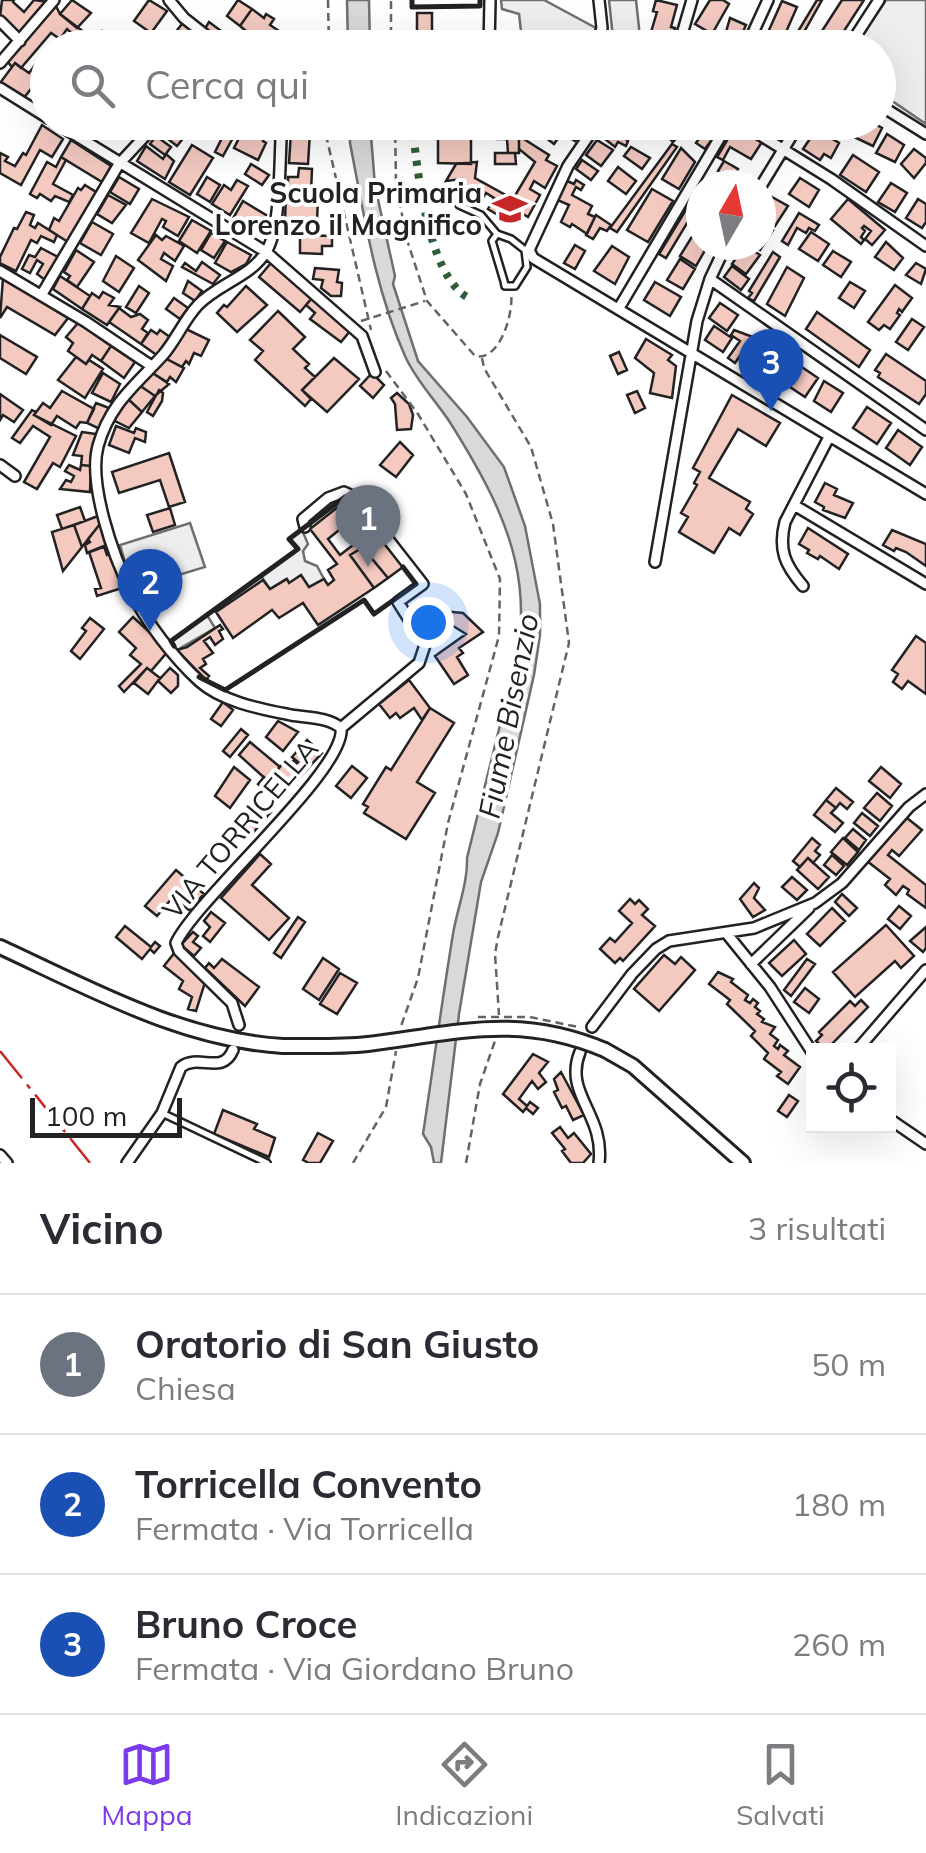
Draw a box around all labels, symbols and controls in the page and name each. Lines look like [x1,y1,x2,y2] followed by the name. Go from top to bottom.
[30,30,896,140] search box
[65,58,120,113] icon: search
[145,61,309,109] text: Cerca qui
[686,170,776,260] north arrow
[215,175,482,242] place label: Scuola Primaria Lorenzo il Magnifico
[491,190,529,228] school or university icon: Scuola Primaria Lorenzo il Magnifico
[738,328,804,411] pin: 3
[336,484,400,567] pin: 1
[118,548,182,631] pin: 2
[403,597,454,648] your location
[470,610,547,822] water label: Fiume Bisenzio
[154,731,325,926] street label: VIA TORRICELLA
[806,1043,896,1133] map controls
[806,1043,896,1133] button: locate
[30,1093,182,1138] scale bar
[45,1098,127,1133] text: 100 m
[40,1202,164,1255] text: Vicino
[748,1208,886,1248] text: 3 risultati
[135,1320,539,1368] text: Oratorio di San Giusto
[63,1344,82,1384] text: 1
[811,1344,886,1384] text: 50 m
[135,1368,236,1408] text: Chiesa
[135,1460,482,1508] text: Torricella Convento
[63,1484,82,1524] text: 2
[792,1484,886,1524] text: 180 m
[135,1508,474,1548] text: Fermata · Via Torricella
[135,1600,357,1648] text: Bruno Croce
[63,1624,82,1664] text: 3
[792,1624,886,1664] text: 260 m
[135,1648,574,1688] text: Fermata · Via Giordano Bruno
[101,1737,193,1832] tab: Mappa
[395,1737,533,1832] tab: Indicazioni
[736,1737,825,1832] tab: Salvati

